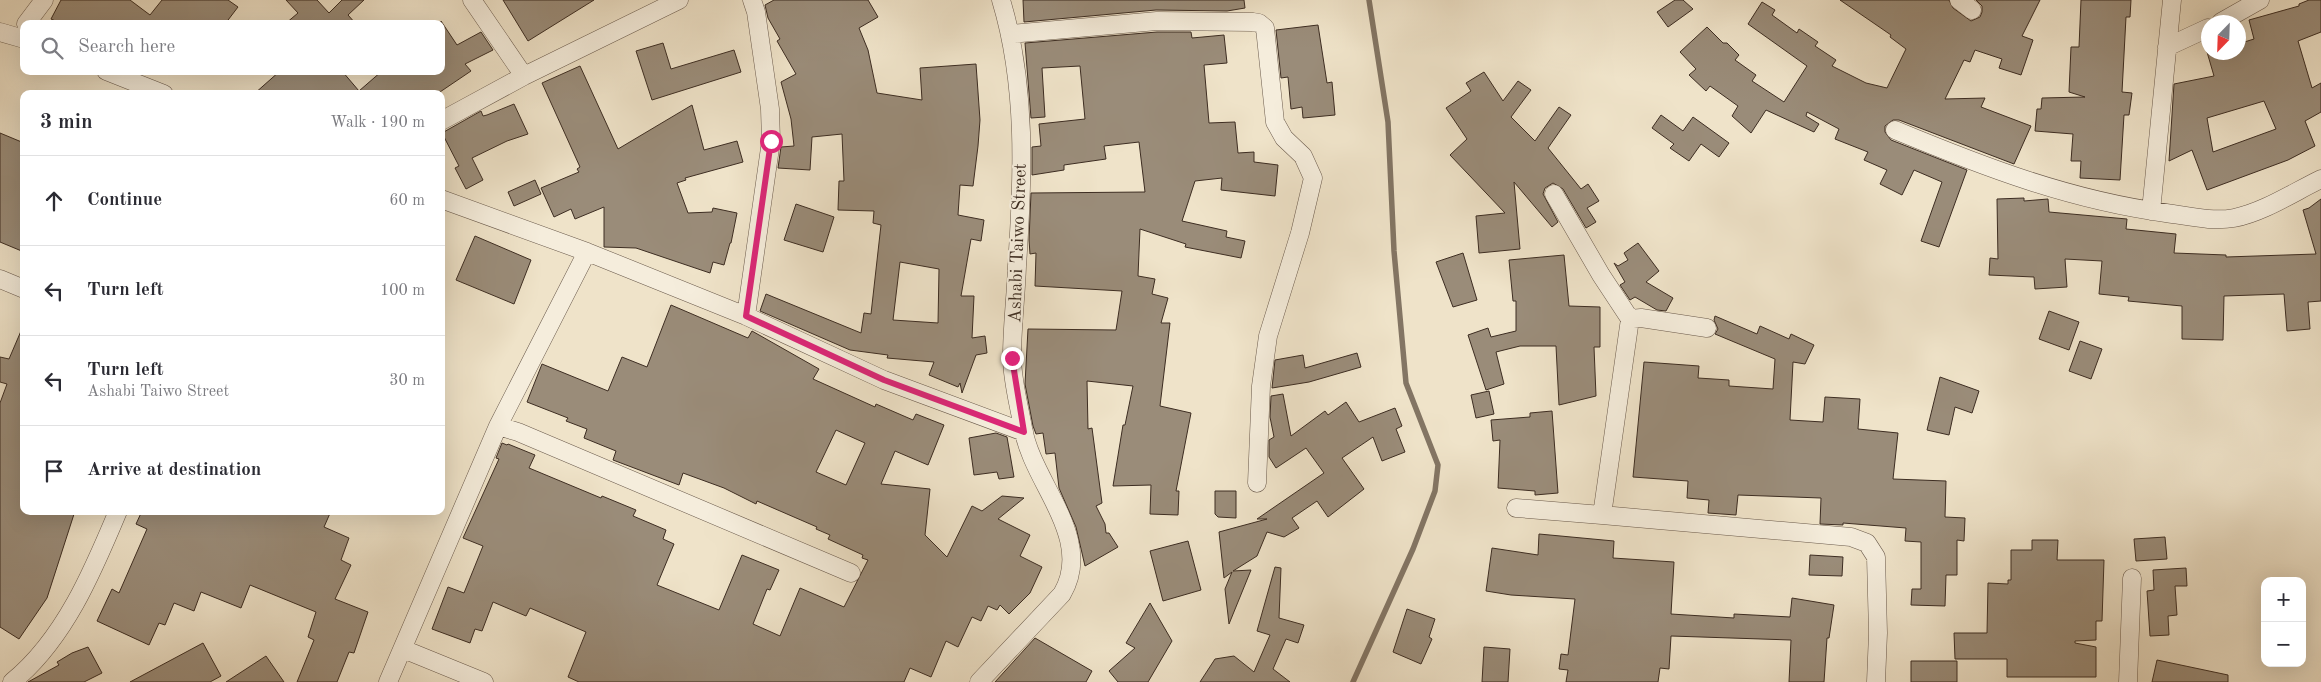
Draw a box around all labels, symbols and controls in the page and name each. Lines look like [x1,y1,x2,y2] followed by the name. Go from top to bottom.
[2201,15,2246,60] north arrow
[20,20,445,75] search box
[38,34,66,62] icon: search
[78,38,175,57] text: Search here
[40,112,93,133] text: 3 min
[330,115,425,131] text: Walk · 190 m
[760,130,783,153] route start
[1006,163,1030,323] street label: Ashabi Taiwo Street
[40,187,68,215] icon: ahead
[87,191,162,210] text: Continue
[389,193,425,209] text: 60 m
[40,277,68,305] icon: left
[87,281,164,300] text: Turn left
[380,283,425,299] text: 100 m
[1001,347,1024,370] route end
[87,361,164,380] text: Turn left
[40,367,68,395] icon: left
[389,373,425,389] text: 30 m
[87,384,229,400] text: Ashabi Taiwo Street
[40,457,68,485] icon: arrive
[87,461,261,480] text: Arrive at destination
[2261,577,2306,667] map controls
[2261,577,2306,622] button: +
[2261,622,2306,667] button: −

